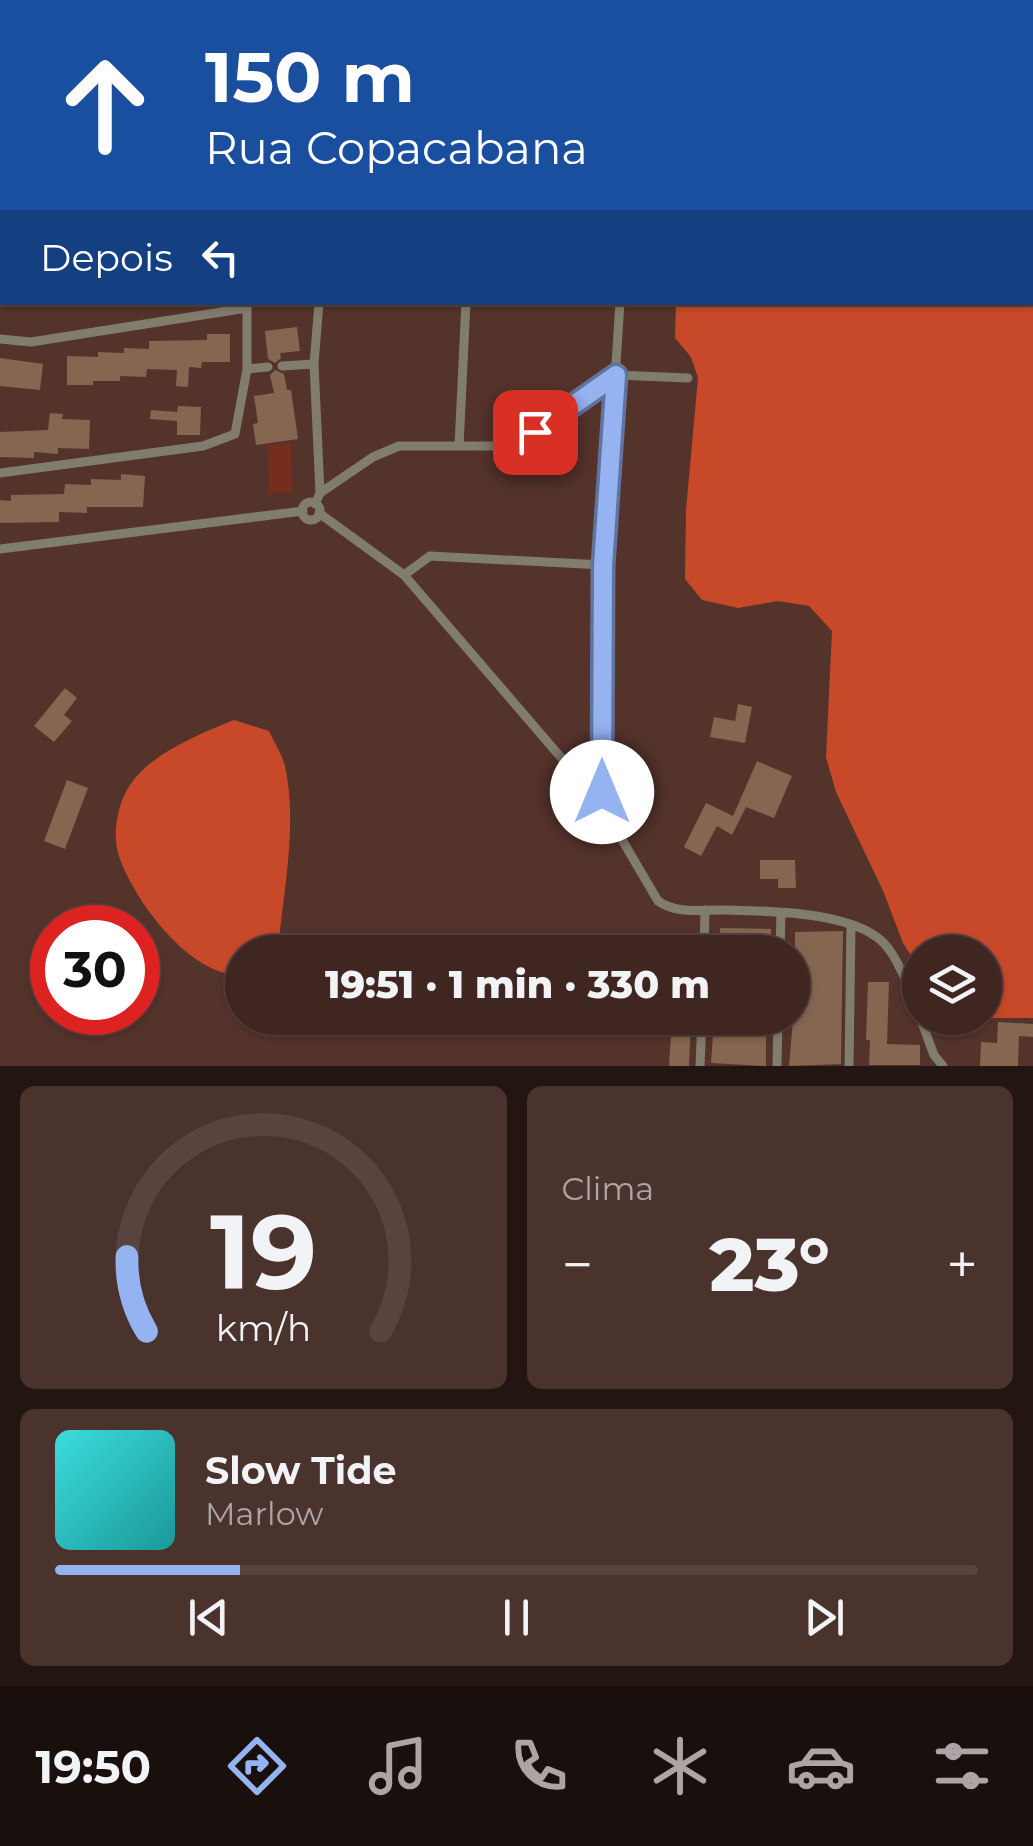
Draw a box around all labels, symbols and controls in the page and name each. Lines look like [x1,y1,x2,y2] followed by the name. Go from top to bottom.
[205,34,415,120] text: 150 m
[40,40,170,170] icon: ahead
[205,120,588,175] text: Rua Copacabana
[193,230,248,285] icon: left
[40,234,173,281] text: Depois
[493,390,578,475] pin
[508,405,563,460] icon: arrive
[550,740,654,844] position arrow
[30,905,160,1035] speed limit sign: 30
[902,935,1002,1035] map controls
[902,935,1002,1035] button: layers
[325,961,710,1008] text: 19:51 · 1 min · 330 m
[562,1169,654,1208] text: Clima
[210,1188,317,1315] text: 19
[710,1218,830,1310] text: 23°
[562,1231,593,1298] text: −
[946,1231,978,1298] text: +
[216,1306,311,1350] text: km/h
[205,1447,397,1494] text: Slow Tide
[205,1494,323,1533] text: Marlow
[181,1590,236,1645] icon: previous
[489,1590,544,1645] icon: pause
[797,1590,852,1645] icon: next
[222,1731,292,1801] icon: directions
[363,1731,433,1801] icon: music
[504,1731,574,1801] icon: phone
[645,1731,715,1801] icon: climate
[786,1731,856,1801] icon: car
[927,1731,997,1801] icon: filters
[36,1739,151,1794] text: 19:50

